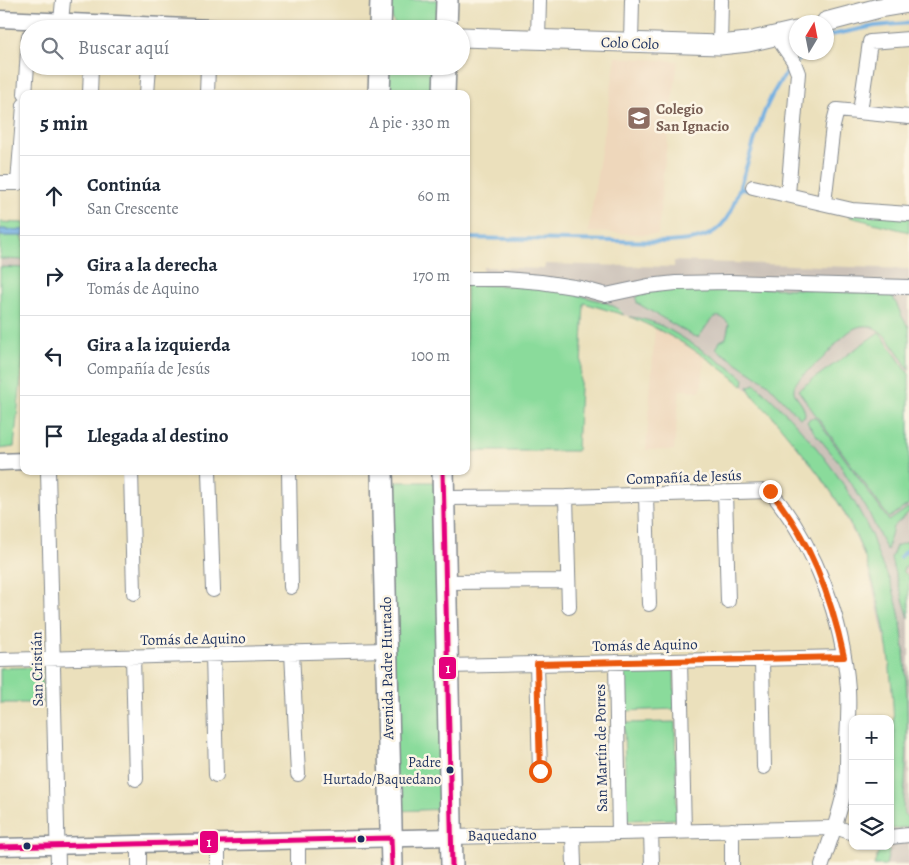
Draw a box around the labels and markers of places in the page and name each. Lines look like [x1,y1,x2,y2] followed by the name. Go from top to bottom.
[656,99,730,136] place label: Colegio San Ignacio
[626,105,652,131] school or university icon: Colegio San Ignacio
[323,753,441,789] place label: Padre Hurtado/Baquedano
[445,765,455,775] marker: Padre Hurtado/Baquedano
[356,834,366,844] unlabelled marker
[22,841,32,851] unlabelled marker

